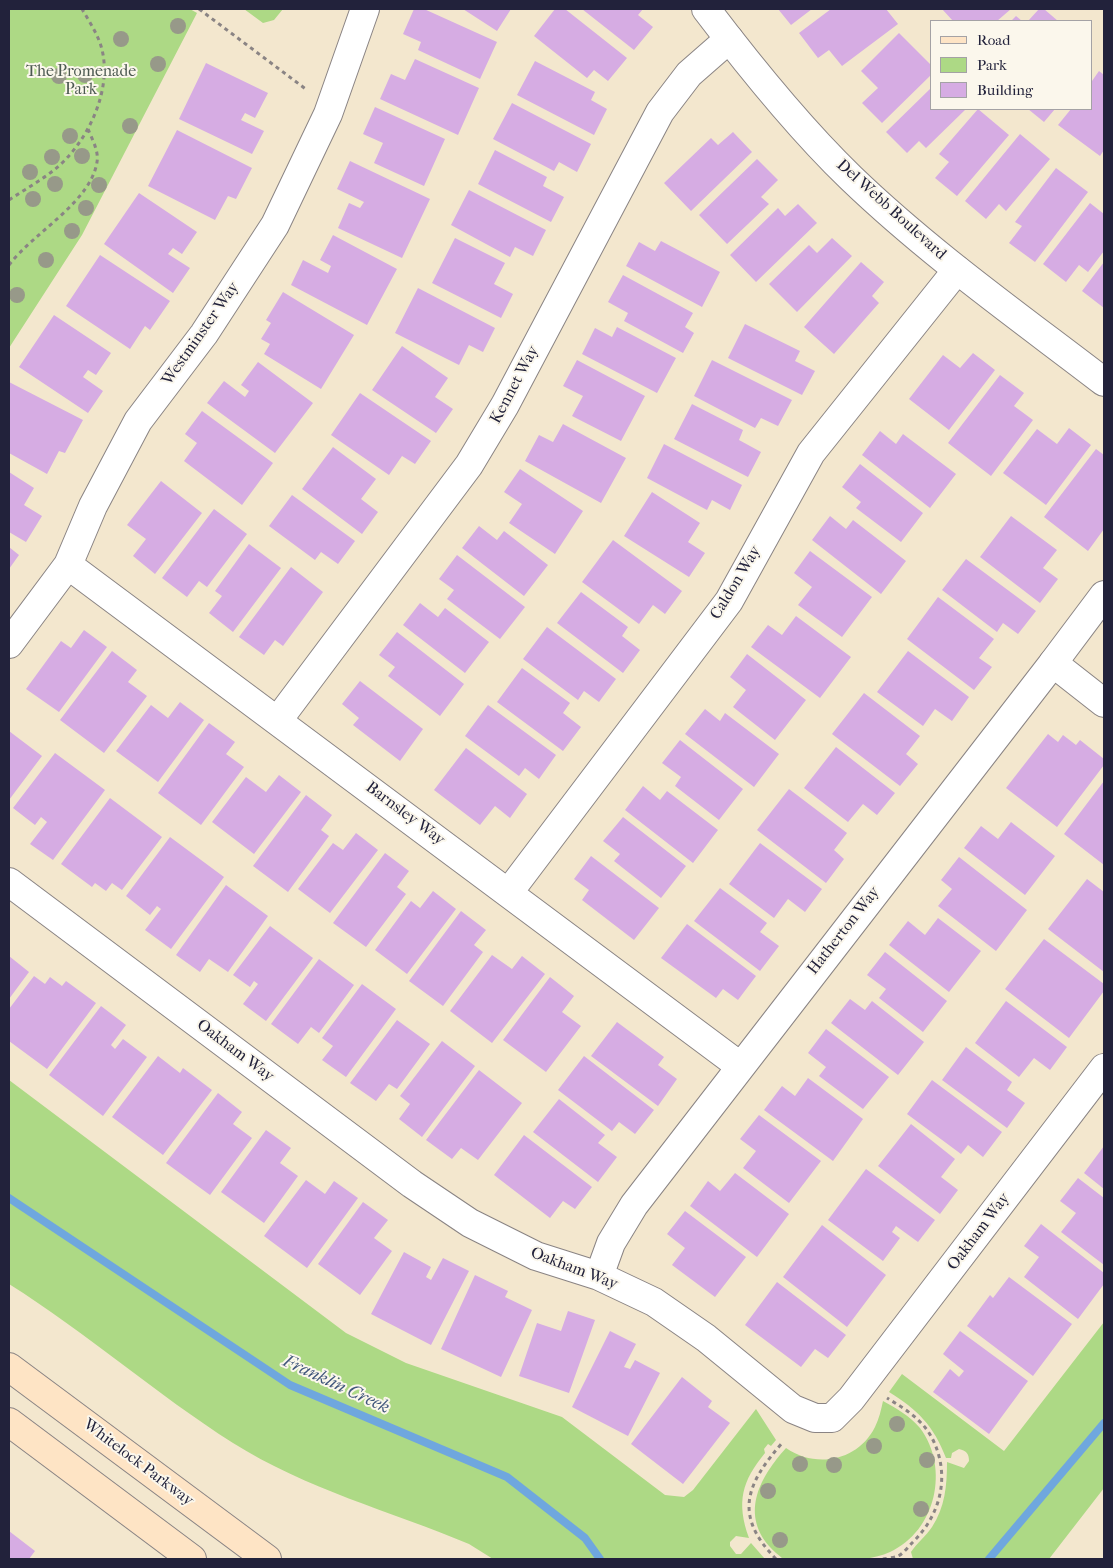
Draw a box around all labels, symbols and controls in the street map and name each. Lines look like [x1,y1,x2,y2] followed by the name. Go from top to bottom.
[930,20,1093,110] legend
[977,31,1010,49] text: Road
[977,56,1007,74] text: Park
[26,62,136,100] park label: The Promenade Park
[977,81,1033,99] text: Building
[832,156,950,264] street label: Del Webb Boulevard
[158,279,244,389] street label: Westminster Way
[487,343,543,427] street label: Kennet Way
[707,543,765,623] street label: Caldon Way
[362,778,448,850] street label: Barnsley Way
[804,883,884,979] street label: Hatherton Way
[193,1016,277,1086] street label: Oakham Way
[944,1190,1014,1274] street label: Oakham Way
[528,1244,620,1294] street label: Oakham Way
[279,1351,393,1419] water label: Franklin Creek
[79,1415,197,1511] street label: Whitelock Parkway

